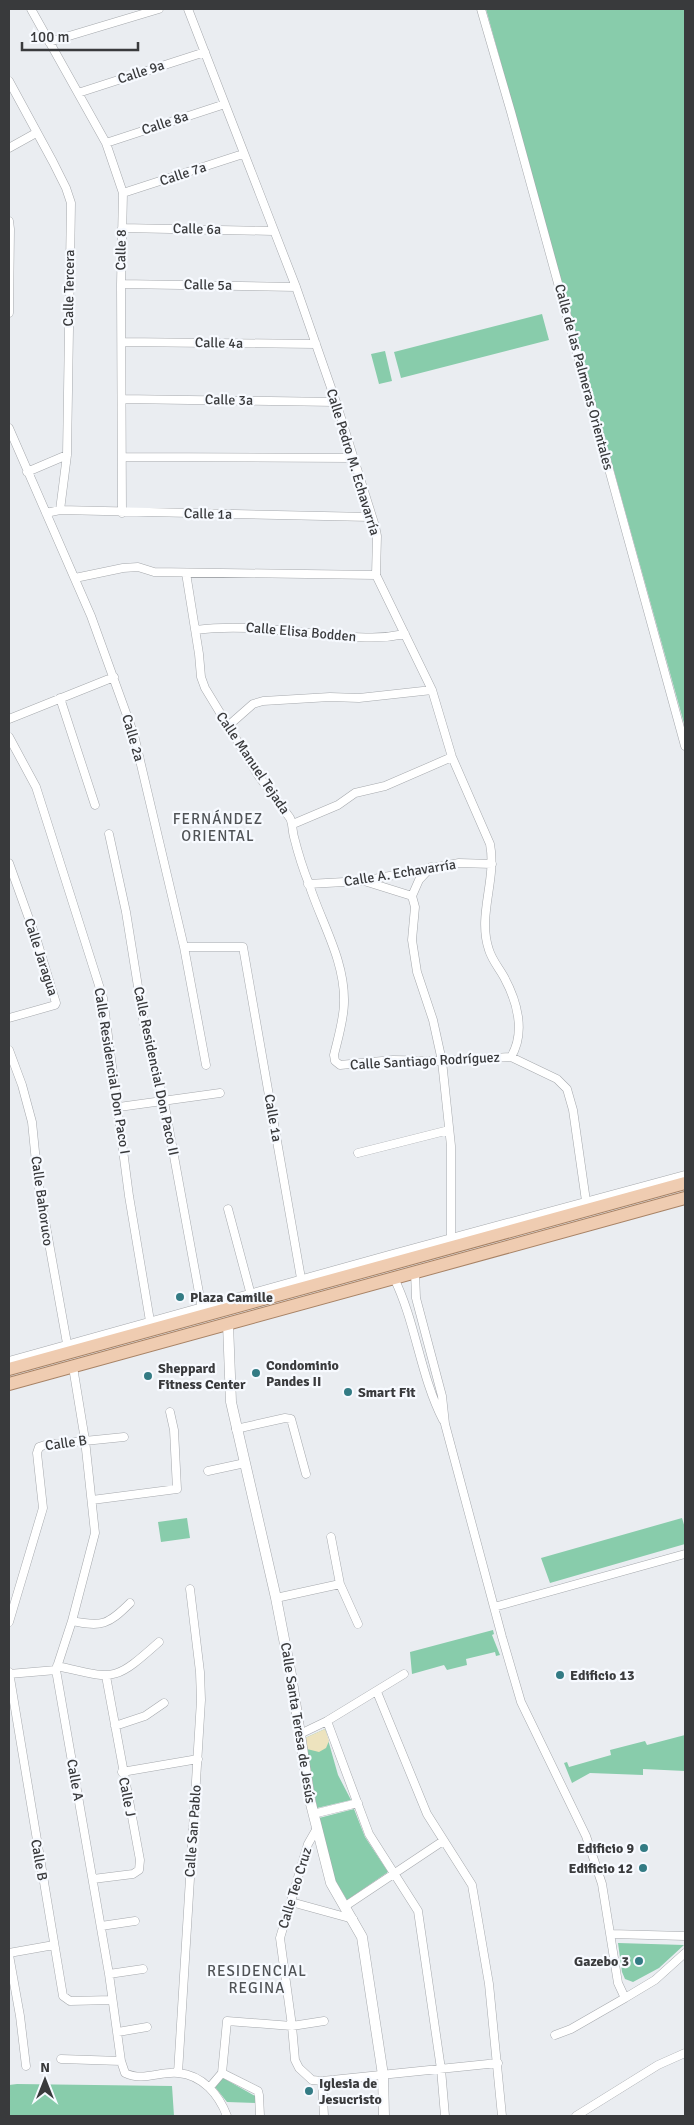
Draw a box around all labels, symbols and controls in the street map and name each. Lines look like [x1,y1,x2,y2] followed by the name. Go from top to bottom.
[22,20,139,52] scale bar
[30,28,70,46] text: 100 m
[115,56,167,88] street label: Calle 9a
[139,107,191,139] street label: Calle 8a
[157,158,209,190] street label: Calle 7a
[173,220,221,238] street label: Calle 6a
[112,229,130,271] street label: Calle 8
[60,249,78,327] street label: Calle Tercera
[184,276,232,294] street label: Calle 5a
[551,282,617,472] street label: Calle de las Palmeras Orientales
[195,334,243,352] street label: Calle 4a
[323,387,383,537] street label: Calle Pedro M. Echavarría
[205,391,253,409] street label: Calle 3a
[184,505,232,523] street label: Calle 1a
[245,619,357,645] street label: Calle Elisa Bodden
[213,709,293,817] street label: Calle Manuel Tejada
[118,713,148,763] street label: Calle 2a
[173,809,263,845] district label: FERNÁNDEZ ORIENTAL
[343,856,457,890] street label: Calle A. Echavarría
[20,916,62,998] street label: Calle Jaragua
[130,985,182,1157] street label: Calle Residencial Don Paco II
[90,987,134,1155] street label: Calle Residencial Don Paco I
[350,1049,500,1073] street label: Calle Santiago Rodríguez
[260,1093,286,1143] street label: Calle 1a
[27,1155,57,1247] street label: Calle Bahoruco
[190,1289,273,1306] place label: Plaza Camille
[174,1291,186,1303] marker: Plaza Camille
[266,1357,339,1390] place label: Condominio Pandes II
[158,1360,246,1393] place label: Sheppard Fitness Center
[250,1367,262,1379] marker: Condominio Pandes II
[142,1370,154,1382] marker: Sheppard Fitness Center
[358,1384,416,1401] place label: Smart Fit
[342,1386,354,1398] marker: Smart Fit
[44,1432,88,1454] street label: Calle B
[277,1641,319,1805] street label: Calle Santa Teresa de Jesús
[570,1667,634,1684] place label: Edificio 13
[554,1669,566,1681] marker: Edificio 13
[63,1758,87,1803] street label: Calle A
[115,1776,139,1818] street label: Calle J
[181,1784,205,1878] street label: Calle San Pablo
[27,1838,51,1882] street label: Calle B
[577,1840,634,1857] place label: Edificio 9
[638,1842,650,1854] marker: Edificio 9
[275,1845,315,1931] street label: Calle Teo Cruz
[569,1860,633,1877] place label: Edificio 12
[637,1862,649,1874] marker: Edificio 12
[574,1953,629,1970] place label: Gazebo 3
[633,1955,645,1967] marker: Gazebo 3
[207,1962,307,1997] district label: RESIDENCIAL REGINA
[20,2055,70,2105] north arrow
[40,2059,50,2076] text: N
[319,2075,382,2108] place label: Iglesia de Jesucristo
[303,2085,315,2097] marker: Iglesia de Jesucristo

